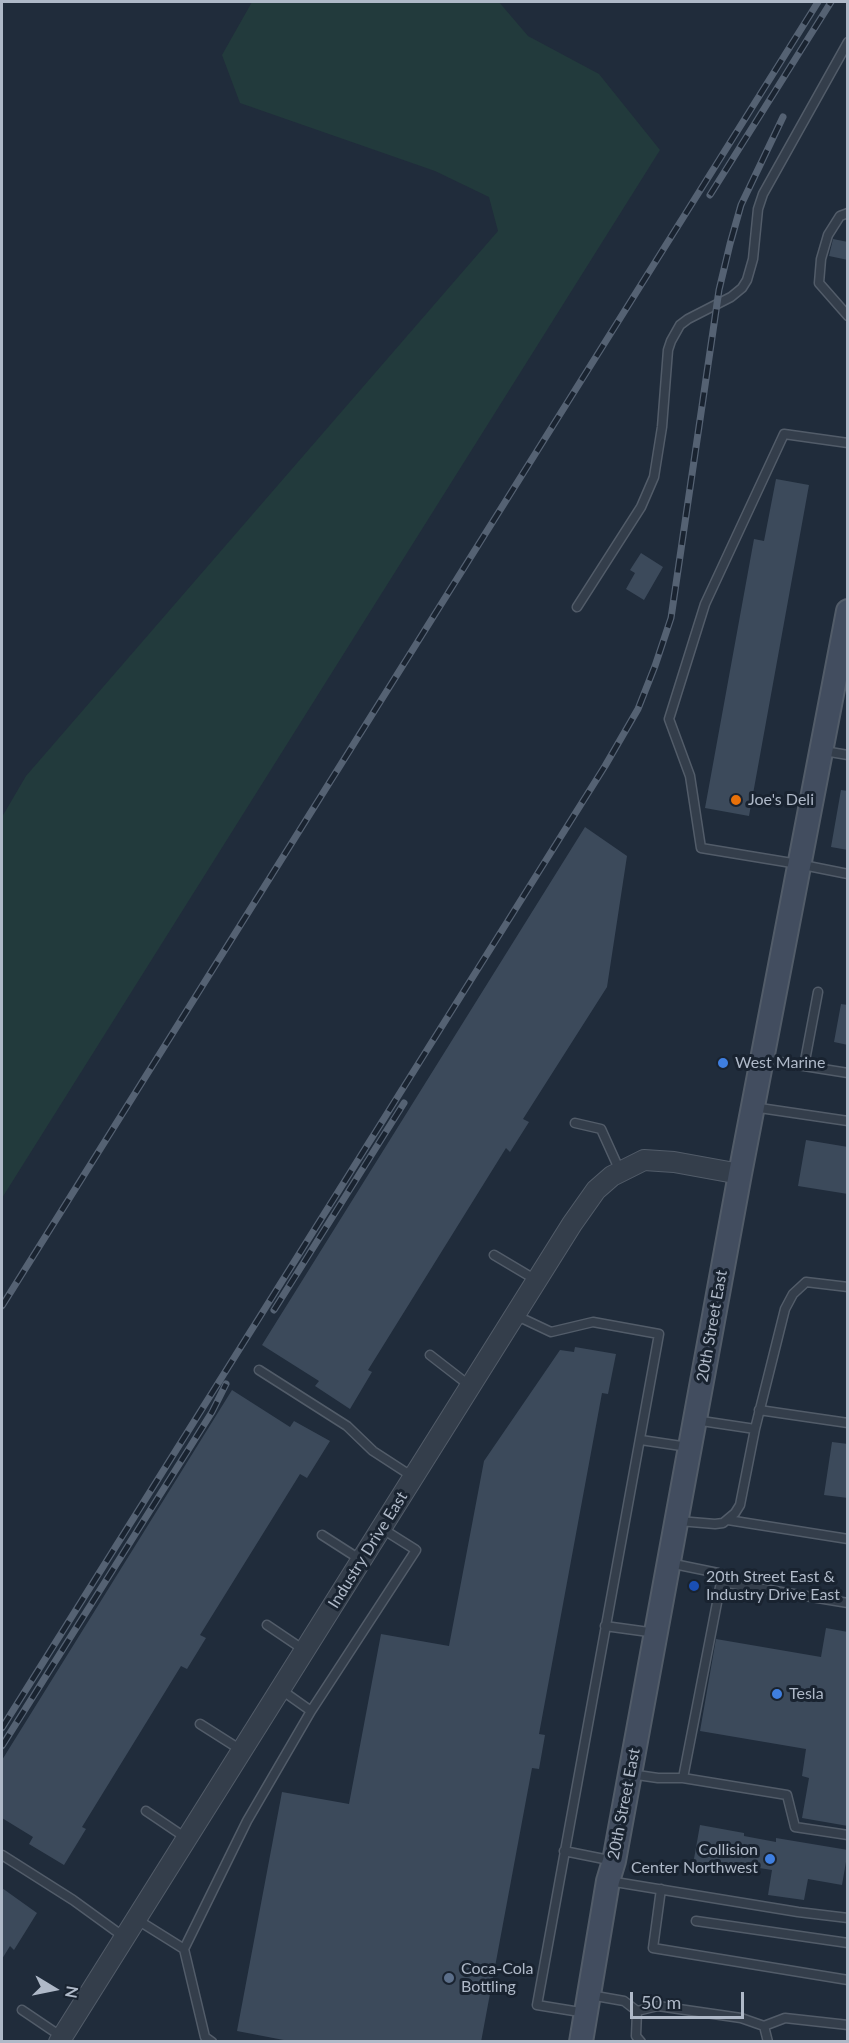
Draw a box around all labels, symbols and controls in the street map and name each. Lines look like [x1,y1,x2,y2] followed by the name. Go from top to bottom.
[748,790,814,810] place label: Joe's Deli
[729,793,743,807] marker: Joe's Deli
[735,1053,825,1073] place label: West Marine
[716,1056,730,1070] marker: West Marine
[693,1269,731,1383] street label: 20th Street East
[324,1488,412,1612] street label: Industry Drive East
[706,1567,840,1605] place label: 20th Street East & Industry Drive East
[687,1579,701,1593] marker: 20th Street East & Industry Drive East
[789,1684,824,1704] place label: Tesla
[770,1687,784,1701] marker: Tesla
[604,1747,644,1861] street label: 20th Street East
[631,1840,758,1878] place label: Collision Center Northwest
[763,1852,777,1866] marker: Collision Center Northwest
[24,1959,84,2019] north arrow
[461,1959,533,1997] place label: Coca-Cola Bottling
[442,1971,456,1985] marker: Coca-Cola Bottling
[633,1980,747,2018] scale bar
[62,1984,83,2000] text: N
[641,1991,681,2013] text: 50 m

